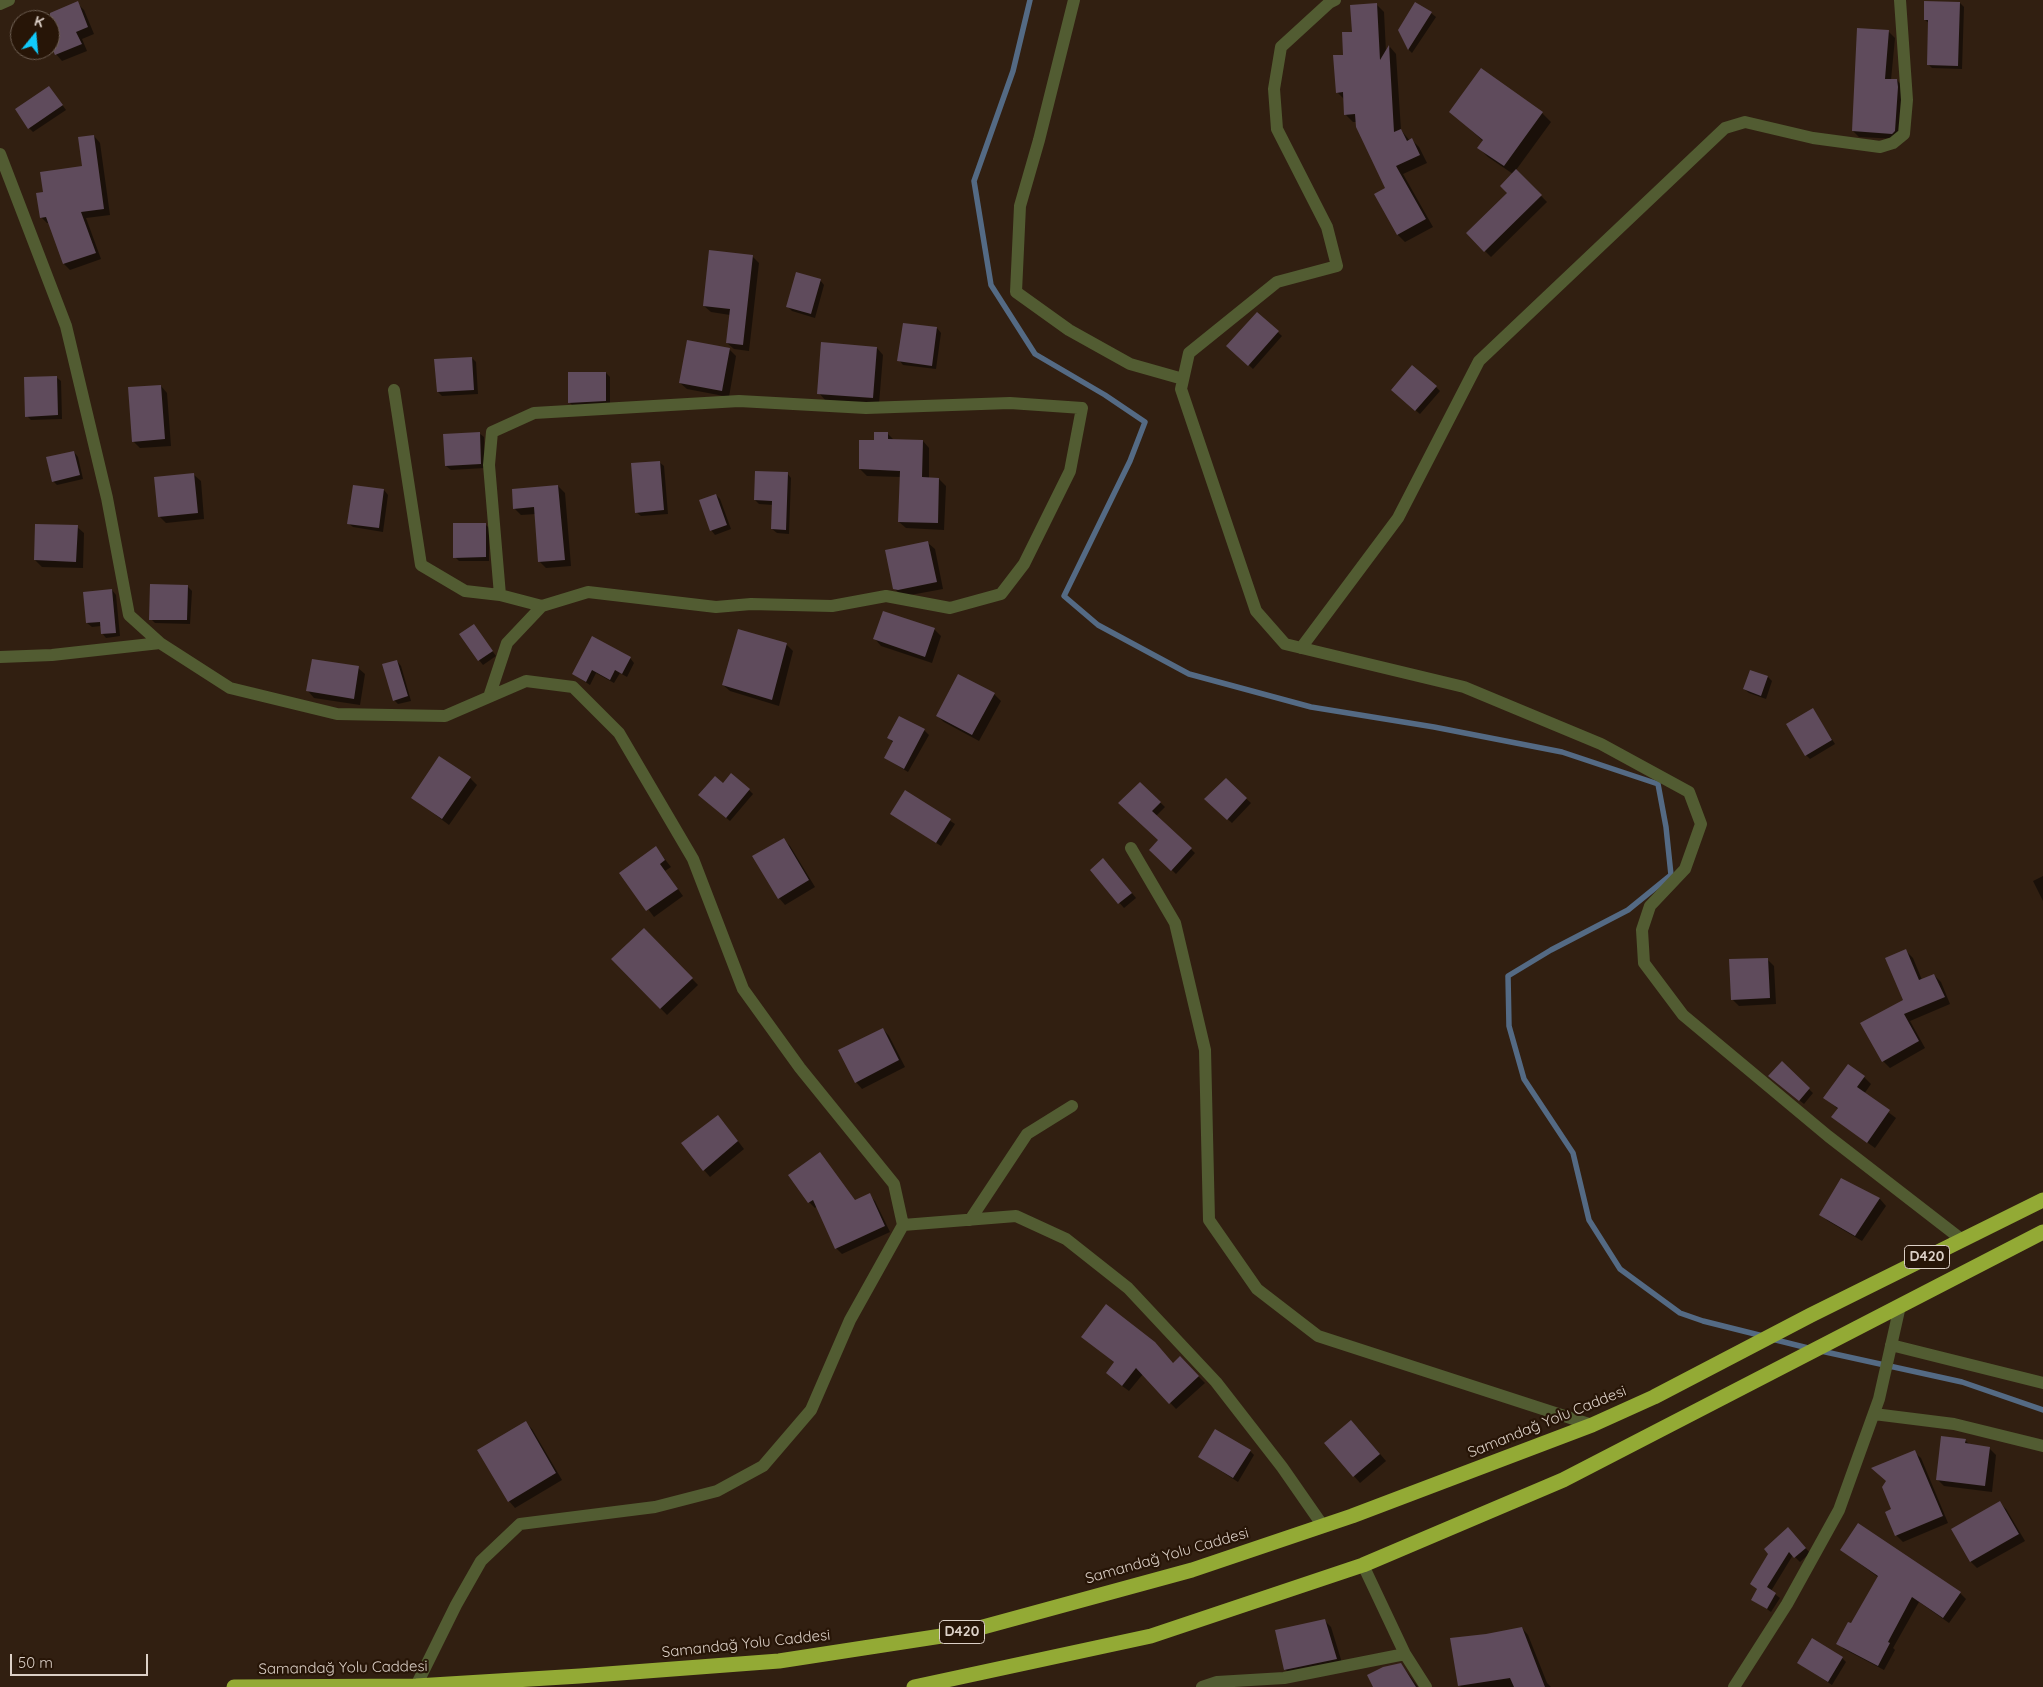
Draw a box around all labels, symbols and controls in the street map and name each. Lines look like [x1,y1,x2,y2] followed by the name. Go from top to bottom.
[10,10,60,60] north arrow
[32,12,46,32] text: K
[1904,1246,1950,1268] road number: D420
[1465,1382,1629,1462] street label: Samandağ Yolu Caddesi
[1083,1524,1251,1588] street label: Samandağ Yolu Caddesi
[940,1620,984,1644] road number: D420
[661,1626,831,1662] street label: Samandağ Yolu Caddesi
[12,1644,150,1676] scale bar
[18,1653,53,1672] text: 50 m
[258,1658,428,1678] street label: Samandağ Yolu Caddesi

